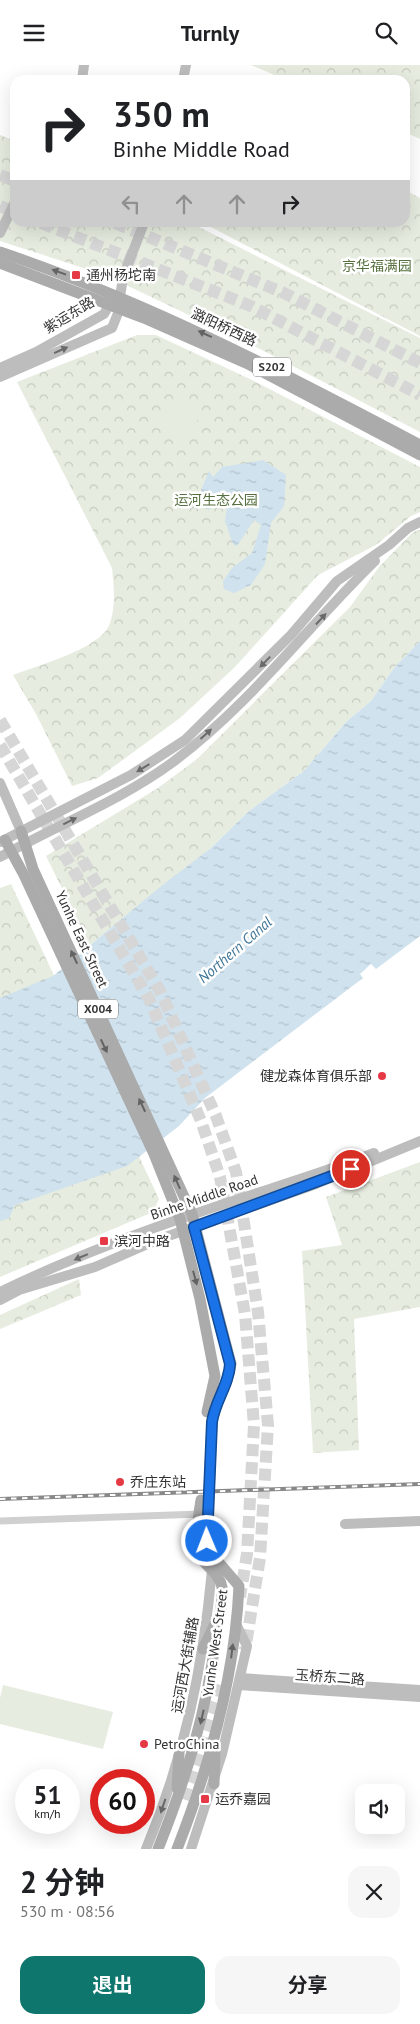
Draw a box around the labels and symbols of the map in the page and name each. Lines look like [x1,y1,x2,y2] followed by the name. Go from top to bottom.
[342,257,412,275] park label: 京华福满园
[86,266,156,284] place label: 通州杨坨南
[51,268,66,275] one-way arrow
[70,269,82,281] marker: 通州杨坨南
[40,293,98,337] street label: 紫运东路
[188,304,260,350] street label: 潞阳桥西路
[198,330,212,338] one-way arrow
[54,346,68,354] one-way arrow
[253,357,291,377] road number: S202
[174,491,258,509] park label: 运河生态公园
[315,613,327,625] one-way arrow
[259,655,271,667] one-way arrow
[200,728,212,740] one-way arrow
[136,764,149,773] one-way arrow
[63,817,77,825] one-way arrow
[52,888,112,991] street label: Yunhe East Street
[194,912,276,987] water label: Northern Canal
[69,950,77,964] one-way arrow
[78,999,118,1019] road number: X004
[100,1039,108,1053] one-way arrow
[260,1067,372,1085] place label: 健龙森体育俱乐部
[376,1070,388,1082] marker: 健龙森体育俱乐部
[137,1098,145,1112] one-way arrow
[330,1148,372,1190] pin
[148,1170,260,1224] street label: Binhe Middle Road
[173,1175,181,1189] one-way arrow
[114,1232,170,1250] place label: 滨河中路
[98,1235,110,1247] marker: 滨河中路
[73,1253,88,1261] one-way arrow
[191,1271,199,1286] one-way arrow
[130,1473,186,1491] place label: 乔庄东站
[114,1476,126,1488] marker: 乔庄东站
[180,1514,232,1566] position arrow
[199,1588,231,1698] street label: Yunhe West Street
[168,1615,202,1715] street label: 运河西大街辅路
[228,1643,236,1659] one-way arrow
[294,1666,366,1688] street label: 玉桥东二路
[198,1709,206,1724] one-way arrow
[154,1735,220,1753] place label: PetroChina
[138,1738,150,1750] marker: PetroChina
[90,1769,155,1834] speed limit sign: 60
[215,1790,271,1808] place label: 运乔嘉园
[199,1793,211,1805] marker: 运乔嘉园
[159,1798,166,1813] one-way arrow

